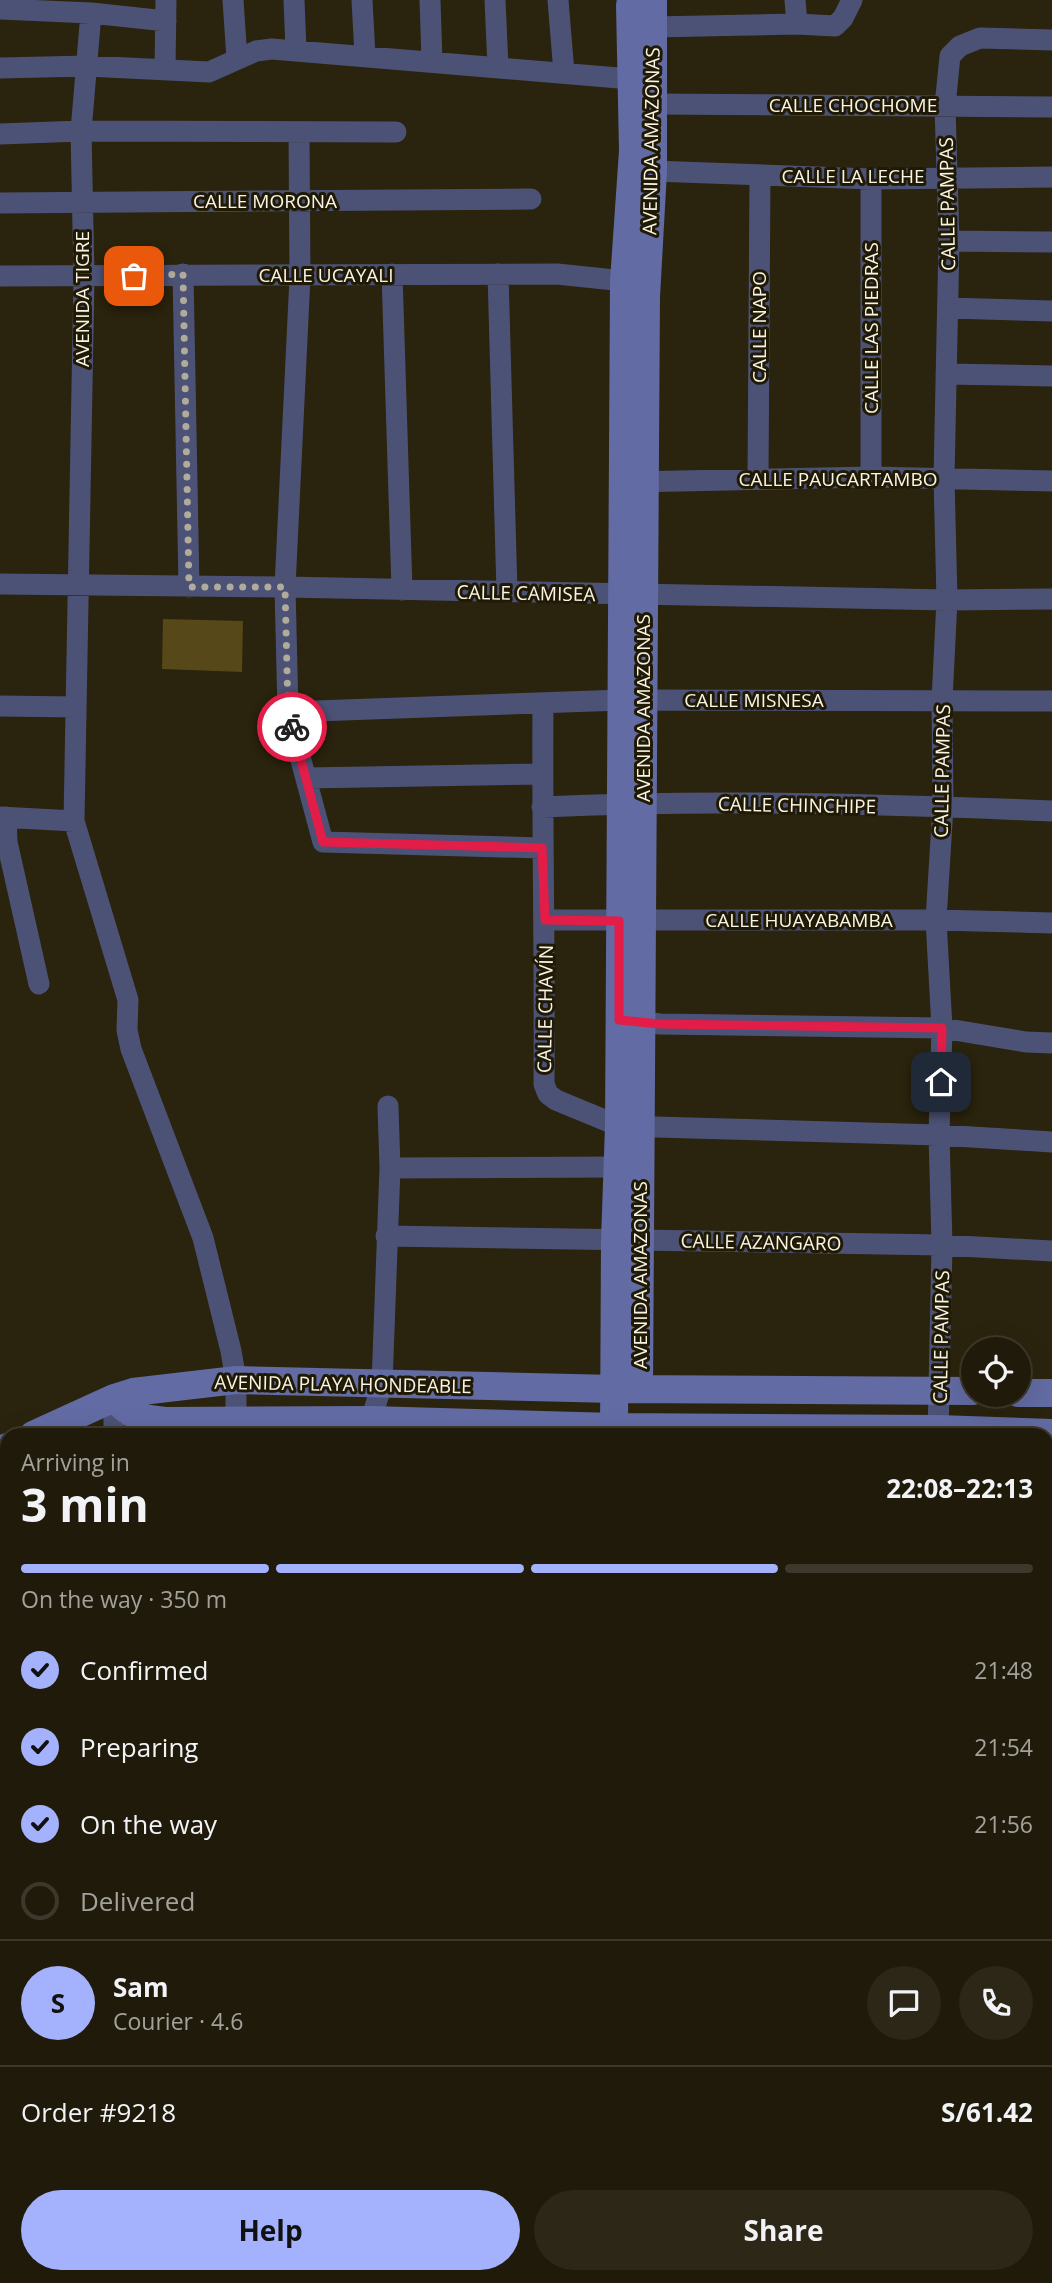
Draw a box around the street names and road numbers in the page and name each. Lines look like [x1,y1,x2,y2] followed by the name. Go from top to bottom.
[636,47,666,235] street label: AVENIDA AMAZONAS
[769,92,937,118] street label: CALLE CHOCHOME
[933,137,961,271] street label: CALLE PAMPAS
[781,163,925,189] street label: CALLE LA LECHE
[193,188,337,214] street label: CALLE MORONA
[69,231,95,367] street label: AVENIDA TIGRE
[858,242,884,414] street label: CALLE LAS PIEDRAS
[258,262,394,288] street label: CALLE UCAYALI
[746,271,772,383] street label: CALLE NAPO
[739,466,937,492] street label: CALLE PAUCARTAMBO
[456,579,596,607] street label: CALLE CAMISEA
[630,614,656,802] street label: AVENIDA AMAZONAS
[684,687,824,713] street label: CALLE MISNESA
[928,704,956,838] street label: CALLE PAMPAS
[718,791,876,819] street label: CALLE CHINCHIPE
[705,907,893,933] street label: CALLE HUAYABAMBA
[531,945,559,1073] street label: CALLE CHAVÍN
[627,1181,653,1369] street label: AVENIDA AMAZONAS
[680,1228,842,1256] street label: CALLE AZANGARO
[927,1270,955,1404] street label: CALLE PAMPAS
[214,1369,472,1399] street label: AVENIDA PLAYA HONDEABLE

